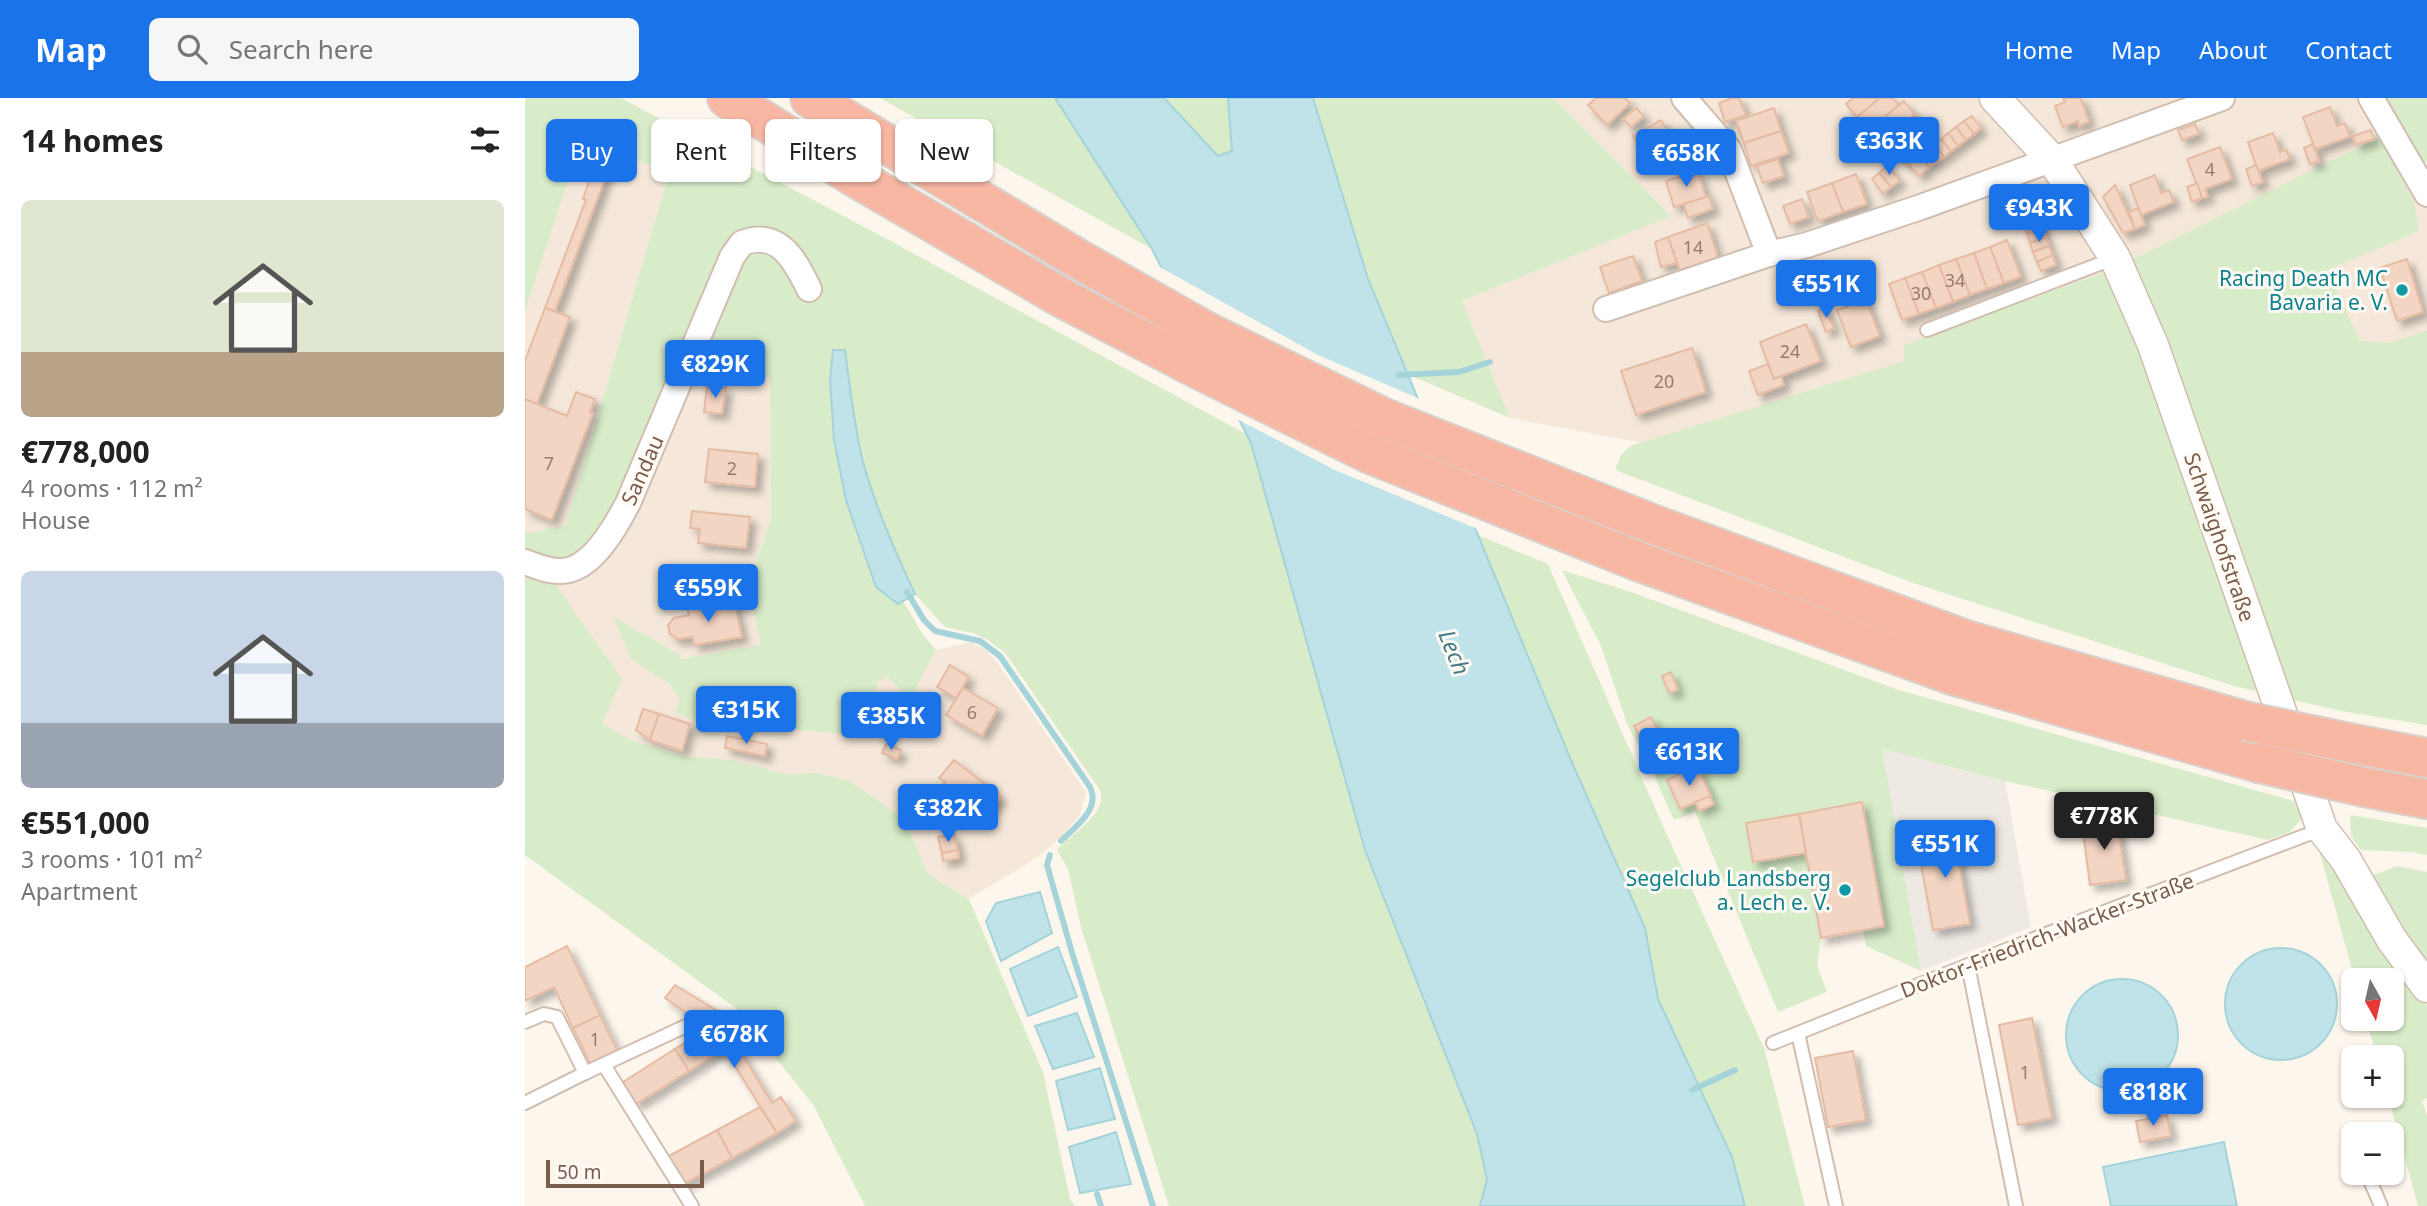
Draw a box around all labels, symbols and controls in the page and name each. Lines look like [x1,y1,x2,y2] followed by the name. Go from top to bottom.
[149,18,639,81] search box
[35,27,107,72] text: Map
[173,30,211,68] icon: search
[229,31,373,67] text: Search here
[2005,33,2073,66] text: Home
[2111,33,2161,66] text: Map
[2199,33,2267,66] text: About
[2305,33,2392,66] text: Contact
[1840,118,1938,177] pin: €363K
[546,119,637,182] chip: Buy
[651,119,751,182] chip: Rent
[765,119,881,182] chip: Filters
[895,119,993,182] chip: New
[21,120,164,161] text: 14 homes
[466,121,504,159] icon: filters
[1855,124,1923,156] text: €363K
[1637,130,1735,189] pin: €658K
[1652,136,1720,168] text: €658K
[2205,157,2215,181] house number: 4
[1990,184,2088,244] pin: €943K
[2005,191,2073,223] text: €943K
[1683,235,1703,259] house number: 14
[200,245,326,371] icon: home
[1777,260,1875,320] pin: €551K
[2219,264,2388,316] place label: Racing Death MC Bavaria e. V.
[1792,267,1860,299] text: €551K
[1945,268,1965,292] house number: 34
[1911,281,1931,305] house number: 30
[2394,282,2410,298] marker: Racing Death MC Bavaria e. V.
[1780,339,1800,363] house number: 24
[666,341,764,400] pin: €829K
[681,347,749,379] text: €829K
[1654,369,1674,393] house number: 20
[21,431,150,472] text: €778,000
[614,431,670,509] street label: Sandau
[2178,449,2262,625] street label: Schwaighofstraße
[544,451,554,475] house number: 7
[727,456,737,480] house number: 2
[21,472,203,504] text: 4 rooms · 112 m²
[21,504,90,536] text: House
[659,564,757,624] pin: €559K
[674,571,742,603] text: €559K
[200,616,326,742] icon: home
[1432,625,1478,679] water label: Lech
[697,686,795,746] pin: €315K
[842,692,940,752] pin: €385K
[712,693,780,725] text: €315K
[857,699,925,731] text: €385K
[967,700,977,724] house number: 6
[1640,728,1738,788] pin: €613K
[1655,735,1723,767] text: €613K
[899,784,997,844] pin: €382K
[914,791,982,823] text: €382K
[2055,792,2153,852] pin: €778K
[2070,799,2138,831] text: €778K
[21,802,150,843] text: €551,000
[1896,820,1994,880] pin: €551K
[1911,827,1979,859] text: €551K
[21,843,203,875] text: 3 rooms · 101 m²
[1626,864,1831,916] place label: Segelclub Landsberg a. Lech e. V.
[1896,866,2198,1004] street label: Doktor-Friedrich-Wacker-Straße
[21,875,138,907] text: Apartment
[1837,882,1853,898] marker: Segelclub Landsberg a. Lech e. V.
[2341,968,2405,1031] north arrow
[2341,968,2404,1185] map controls
[685,1010,783,1070] pin: €678K
[700,1017,768,1049] text: €678K
[590,1027,600,1051] house number: 1
[2341,1045,2404,1108] button: +
[2020,1060,2030,1084] house number: 1
[2104,1068,2202,1128] pin: €818K
[2119,1075,2187,1107] text: €818K
[2341,1122,2404,1185] button: −
[546,1157,703,1189] scale bar
[557,1159,601,1185] text: 50 m

